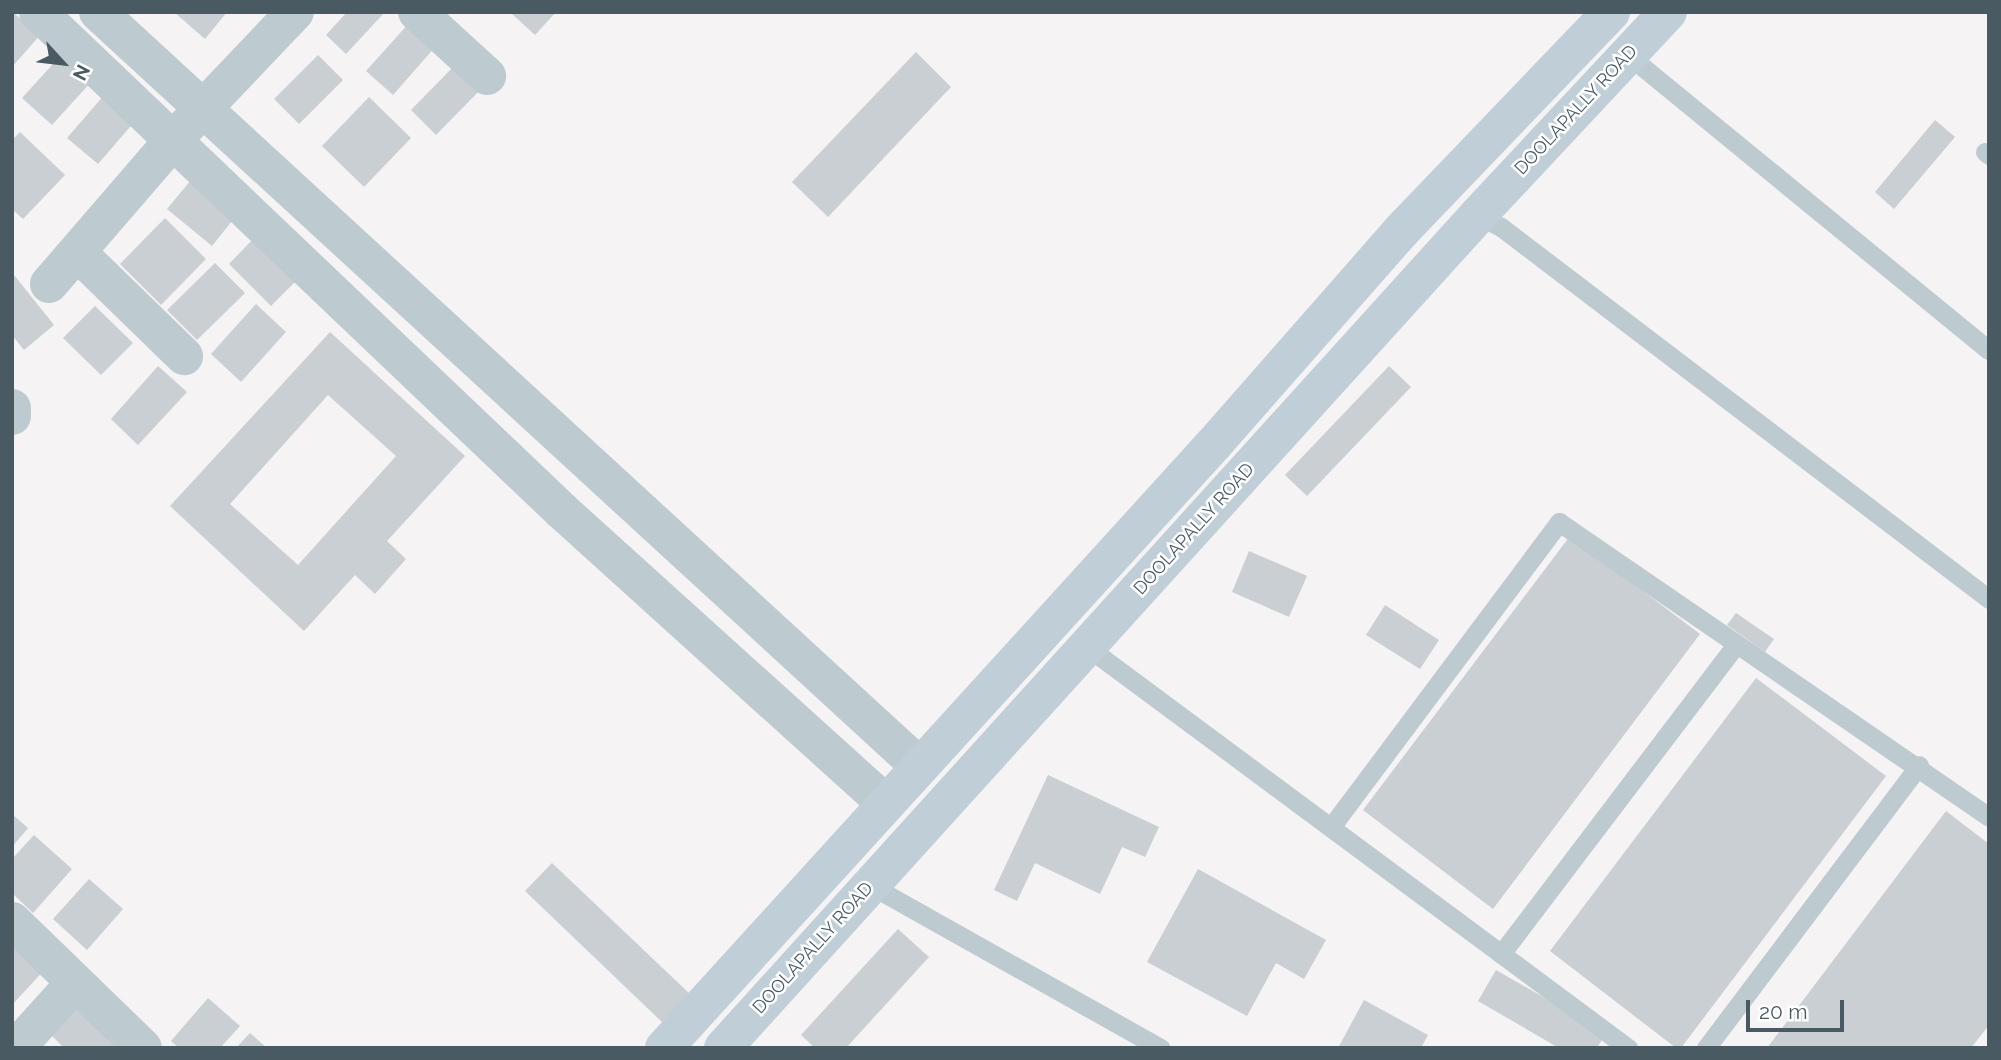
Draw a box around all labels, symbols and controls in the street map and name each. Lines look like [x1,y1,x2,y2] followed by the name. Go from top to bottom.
[28,28,98,98] north arrow
[1510,40,1642,180] street label: DOOLAPALLY ROAD
[69,61,95,84] text: N
[1129,459,1259,599] street label: DOOLAPALLY ROAD
[748,878,878,1018] street label: DOOLAPALLY ROAD
[1749,986,1847,1030] scale bar
[1759,999,1807,1024] text: 20 m

